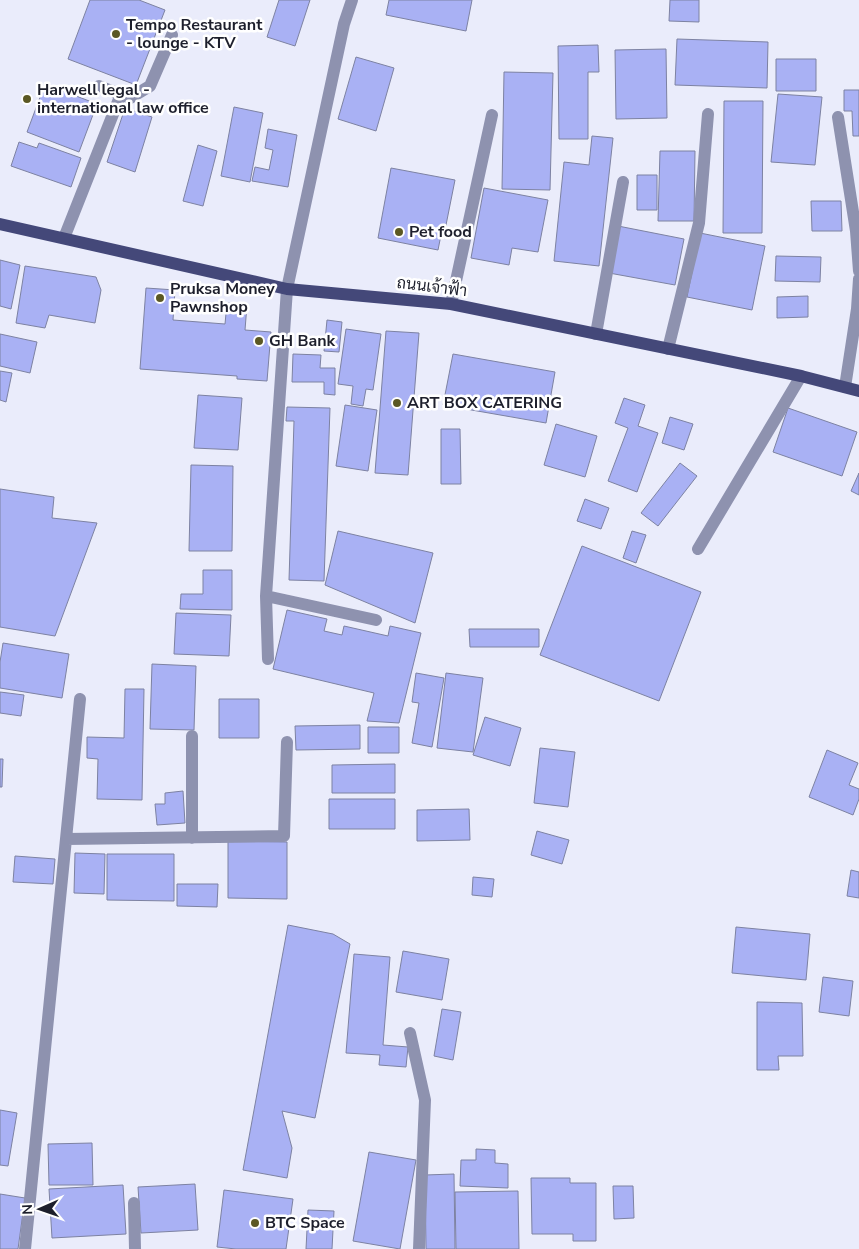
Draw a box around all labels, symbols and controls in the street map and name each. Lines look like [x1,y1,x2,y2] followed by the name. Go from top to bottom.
[126,14,263,54] place label: Tempo Restaurant - lounge - KTV
[110,28,122,40] marker: Tempo Restaurant - lounge - KTV
[37,79,209,119] place label: Harwell legal - international law office
[21,93,33,105] marker: Harwell legal - international law office
[409,221,472,243] place label: Pet food
[393,226,405,238] marker: Pet food
[396,272,468,302] street label: ถนนเจ้าฟ้า
[170,278,275,318] place label: Pruksa Money Pawnshop
[154,292,166,304] marker: Pruksa Money Pawnshop
[269,330,336,352] place label: GH Bank
[253,335,265,347] marker: GH Bank
[407,392,562,414] place label: ART BOX CATERING
[391,397,403,409] marker: ART BOX CATERING
[15,1184,65,1234] north arrow
[18,1204,37,1215] text: N
[265,1212,345,1234] place label: BTC Space
[249,1217,261,1229] marker: BTC Space

